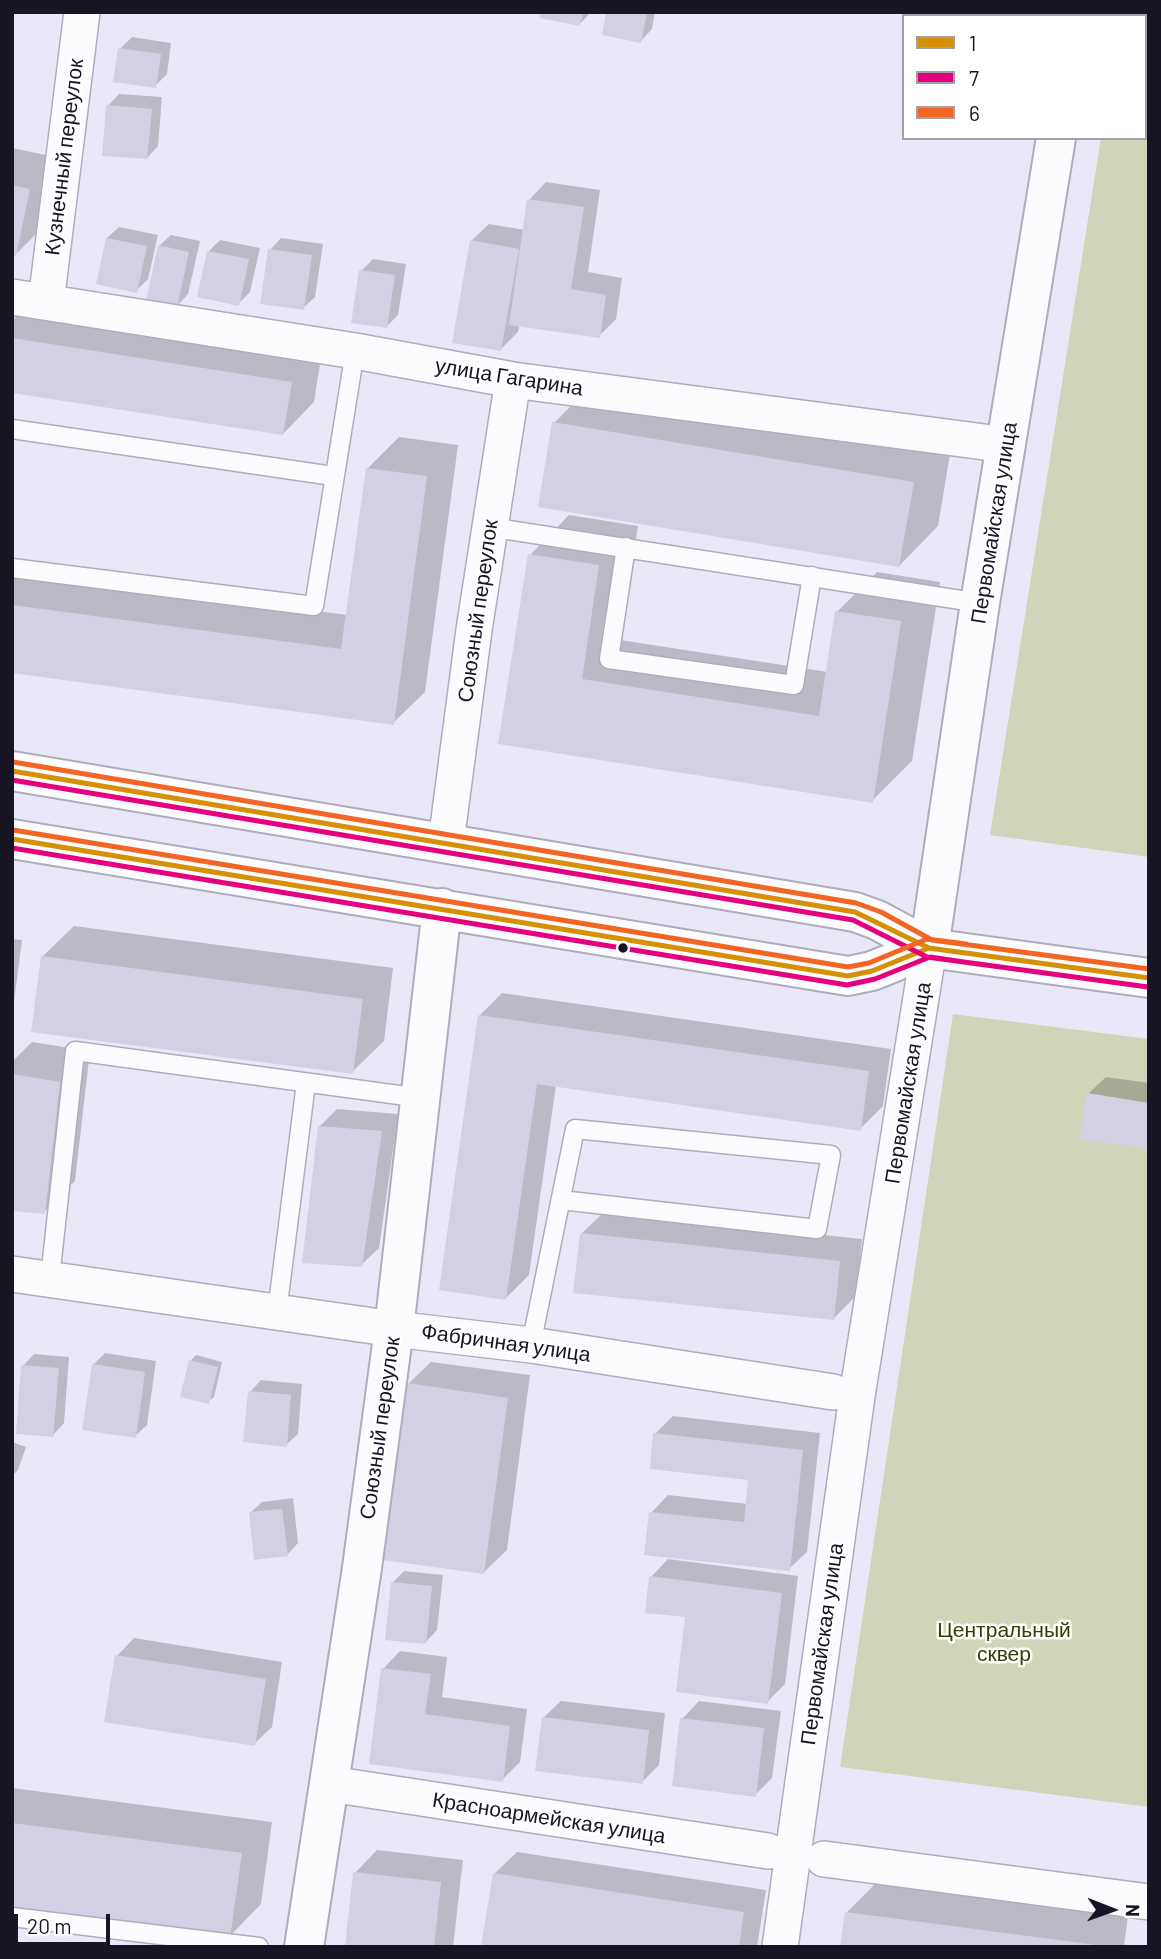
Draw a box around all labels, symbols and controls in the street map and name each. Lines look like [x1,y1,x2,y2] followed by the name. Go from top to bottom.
[902,14,1147,140] legend
[969,30,976,55] text: 1
[39,57,89,257] street label: Кузнечный переулок
[969,65,979,90] text: 7
[969,100,980,125] text: 6
[433,353,585,401] street label: улица Гагарина
[966,420,1022,626] street label: Первомайская улица
[453,518,503,704] street label: Союзный переулок
[616,941,630,955] unlabelled marker
[880,980,936,1186] street label: Первомайская улица
[420,1319,592,1367] street label: Фабричная улица
[355,1335,405,1521] street label: Союзный переулок
[795,1541,849,1747] street label: Первомайская улица
[937,1617,1071,1667] park label: Центральный сквер
[431,1787,667,1849] street label: Красноармейская улица
[1077,1875,1147,1945] north arrow
[18,1899,114,1943] scale bar
[1122,1904,1145,1917] text: N
[27,1913,72,1938] text: 20 m

